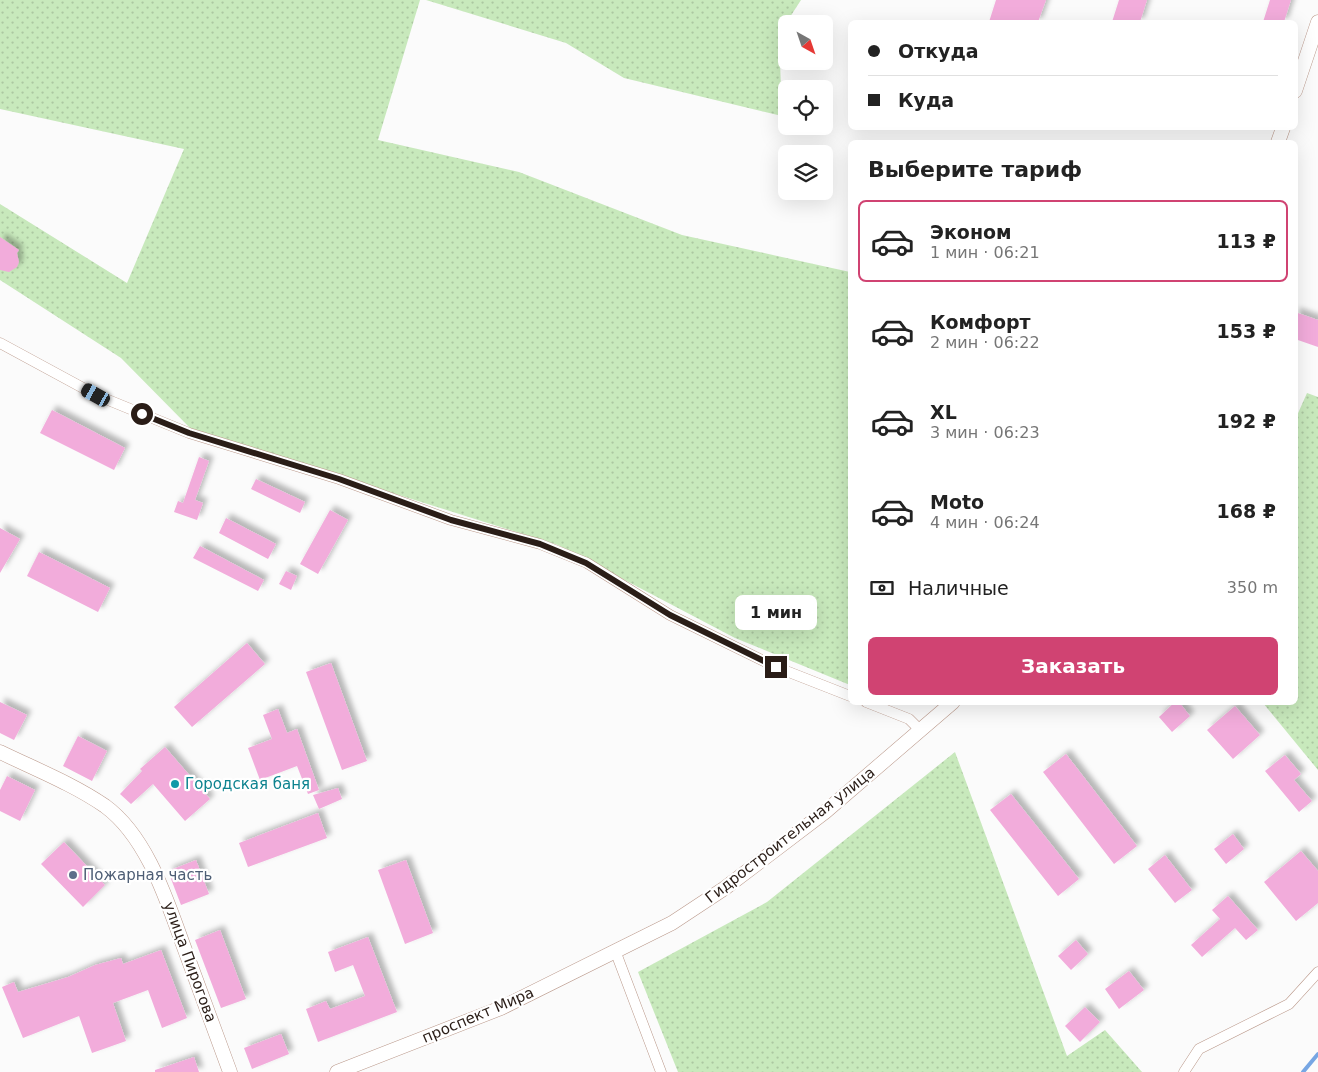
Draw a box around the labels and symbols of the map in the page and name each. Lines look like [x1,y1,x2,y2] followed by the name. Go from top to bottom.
[778,15,832,70] north arrow
[79,381,112,409] car
[131,403,153,425] route start
[735,594,817,630] callout: 1 мин
[765,656,787,678] route end
[702,763,878,907] street label: Гидростроительная улица
[185,775,310,793] place label: Городская баня
[169,778,181,790] marker: Городская баня
[83,866,212,884] place label: Пожарная часть
[67,869,79,881] marker: Пожарная часть
[160,899,220,1025] street label: улица Пирогова
[419,983,537,1047] street label: проспект Мира

